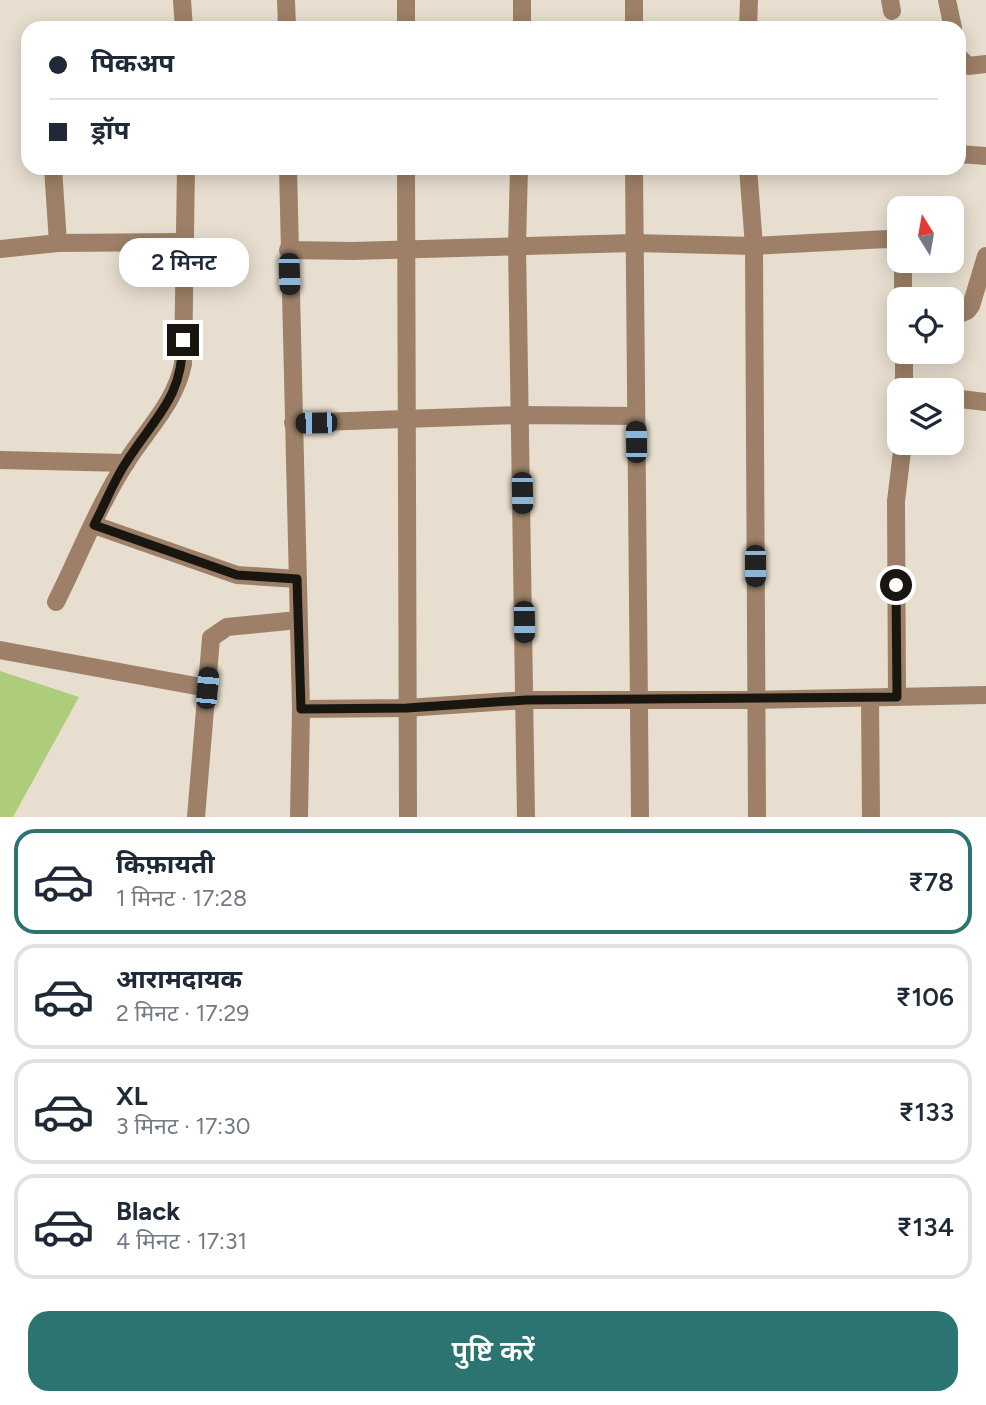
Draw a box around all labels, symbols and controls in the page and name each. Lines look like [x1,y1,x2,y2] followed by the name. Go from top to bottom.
[91,47,174,79] text: पिकअप
[91,114,129,146] text: ड्रॉप
[887,196,964,273] north arrow
[887,196,964,455] map controls
[118,238,248,288] callout: 2 मिनट
[151,248,217,276] text: 2 मिनट
[278,253,301,295] car
[887,287,964,364] button: locate
[167,324,199,356] route end
[887,378,964,455] button: layers
[295,412,338,434] car
[626,421,647,463] car
[512,472,533,514] car
[745,545,766,587] car
[880,569,912,601] route start
[514,601,535,643] car
[195,666,220,710] car
[116,848,215,880] text: किफ़ायती
[32,850,95,913] icon: car
[908,866,954,898] text: ₹78
[116,884,247,912] text: 1 मिनट · 17:28
[116,963,242,995] text: आरामदायक
[32,965,95,1028] icon: car
[896,981,954,1013] text: ₹106
[116,999,249,1027] text: 2 मिनट · 17:29
[32,1080,95,1143] icon: car
[116,1080,148,1112] text: XL
[899,1096,954,1128] text: ₹133
[116,1112,250,1140] text: 3 मिनट · 17:30
[32,1195,95,1258] icon: car
[116,1195,180,1227] text: Black
[897,1211,954,1243] text: ₹134
[116,1227,247,1255] text: 4 मिनट · 17:31
[28,1311,958,1391] button: पुष्टि करें

